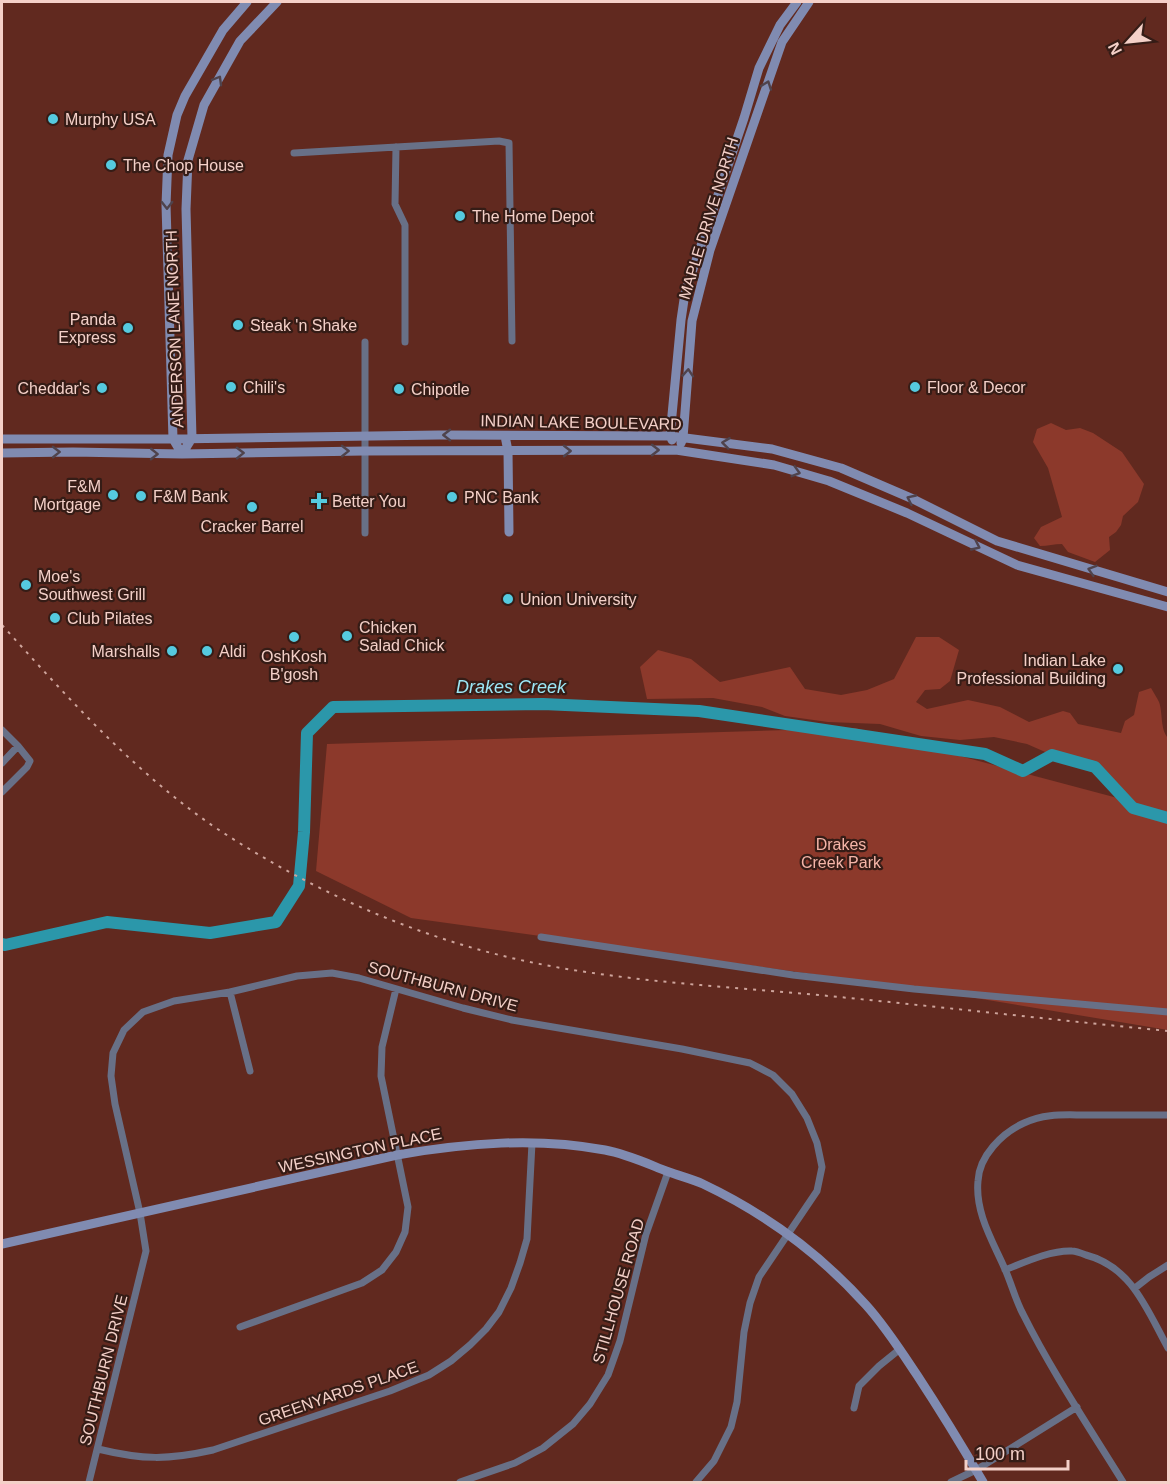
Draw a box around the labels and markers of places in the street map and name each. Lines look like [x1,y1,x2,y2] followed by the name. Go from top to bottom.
[65,111,156,128] place label: Murphy USA
[46,112,60,126] marker: Murphy USA
[123,157,244,174] place label: The Chop House
[104,158,118,172] marker: The Chop House
[472,208,594,225] place label: The Home Depot
[453,209,467,223] marker: The Home Depot
[58,311,116,346] place label: Panda Express
[250,317,357,334] place label: Steak 'n Shake
[231,318,245,332] marker: Steak 'n Shake
[121,321,135,335] marker: Panda Express
[243,379,285,396] place label: Chili's
[927,379,1026,396] place label: Floor & Decor
[18,380,90,397] place label: Cheddar's
[224,380,238,394] marker: Chili's
[908,380,922,394] marker: Floor & Decor
[95,381,109,395] marker: Cheddar's
[411,381,470,398] place label: Chipotle
[392,382,406,396] marker: Chipotle
[33,478,101,513] place label: F&M Mortgage
[106,488,120,502] marker: F&M Mortgage
[153,488,229,505] place label: F&M Bank
[134,489,148,503] marker: F&M Bank
[464,489,540,506] place label: PNC Bank
[445,490,459,504] marker: PNC Bank
[310,492,328,510] marker: Better You
[332,493,406,510] place label: Better You
[245,500,259,514] marker: Cracker Barrel
[200,518,304,535] place label: Cracker Barrel
[38,568,146,603] place label: Moe's Southwest Grill
[19,578,33,592] marker: Moe's Southwest Grill
[520,591,636,608] place label: Union University
[501,592,515,606] marker: Union University
[67,610,152,627] place label: Club Pilates
[48,611,62,625] marker: Club Pilates
[359,619,445,654] place label: Chicken Salad Chick
[340,629,354,643] marker: Chicken Salad Chick
[287,630,301,644] marker: OshKosh B'gosh
[92,643,160,660] place label: Marshalls
[219,643,246,660] place label: Aldi
[165,644,179,658] marker: Marshalls
[200,644,214,658] marker: Aldi
[261,648,327,683] place label: OshKosh B'gosh
[957,652,1106,687] place label: Indian Lake Professional Building
[1111,662,1125,676] marker: Indian Lake Professional Building

